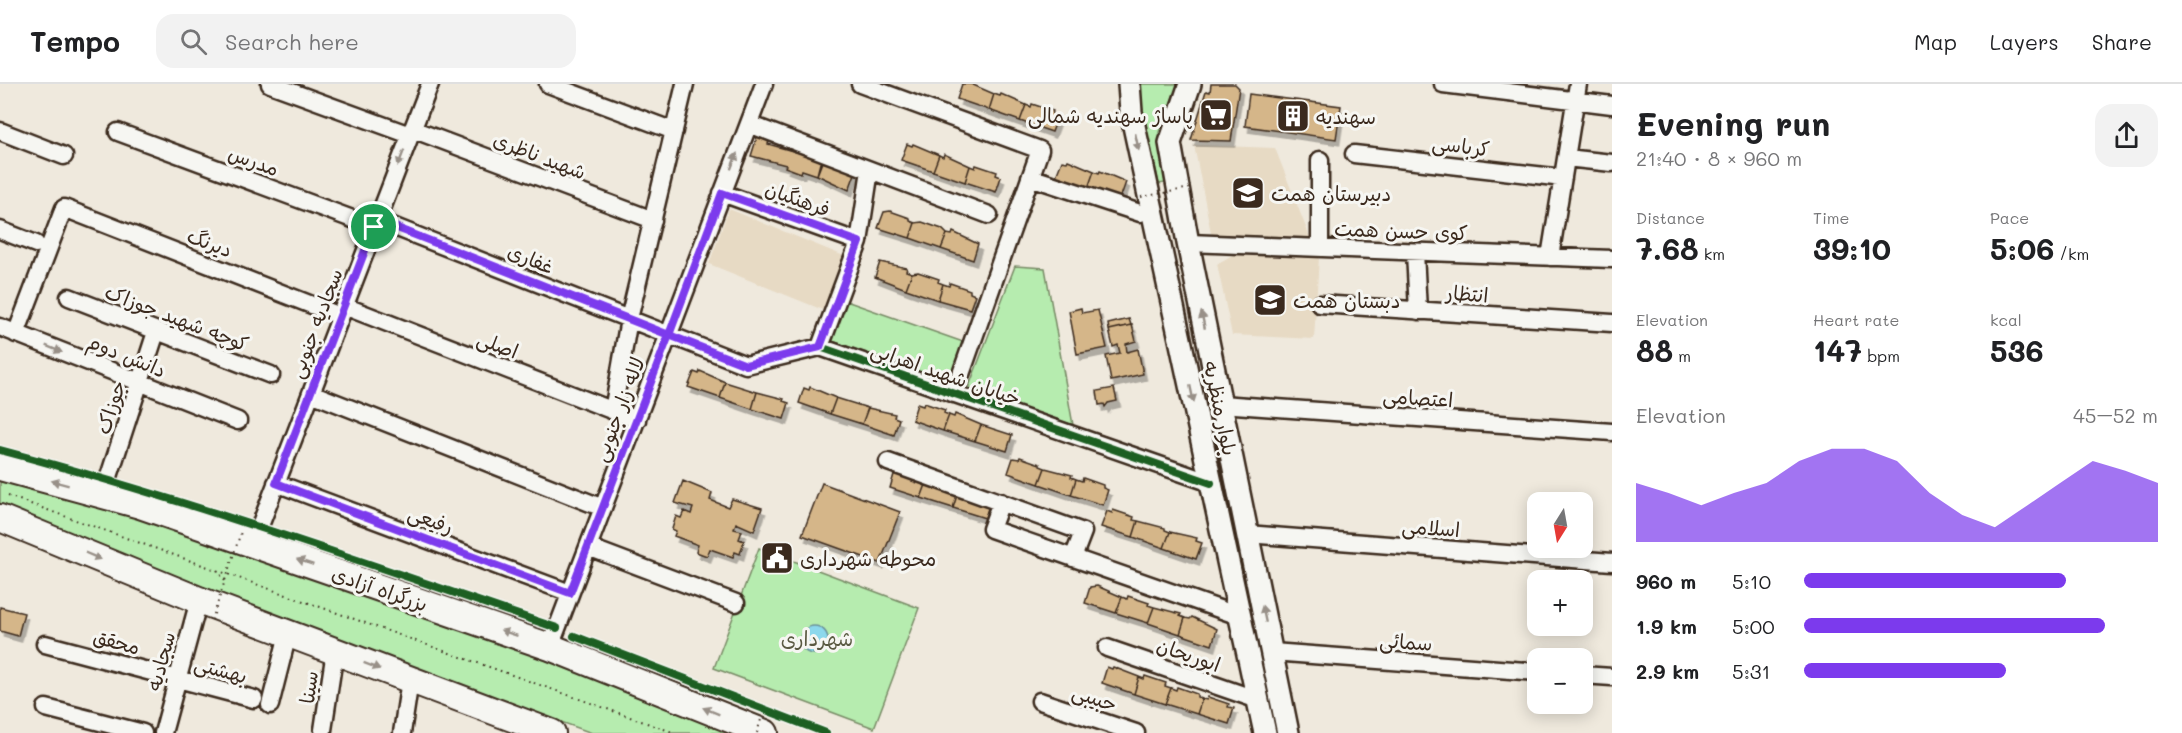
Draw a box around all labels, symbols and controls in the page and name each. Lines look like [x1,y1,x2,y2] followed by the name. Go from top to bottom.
[156,14,576,68] search box
[30,23,120,59] text: Tempo
[177,25,210,58] icon: search
[225,27,359,56] text: Search here
[1914,28,1957,55] text: Map
[1990,28,2059,55] text: Layers
[2092,28,2152,55] text: Share
[1198,97,1234,133] supermarket icon: پاساژ سهندیه شمالی
[1275,98,1311,134] building icon: سهندیه
[1636,101,1830,144] text: Evening run
[1028,102,1193,129] place label: پاساژ سهندیه شمالی
[1316,103,1376,129] place label: سهندیه
[2095,104,2158,167] button: share
[490,125,590,185] street label: شهید ناظری
[1431,129,1491,162] street label: کرباسی
[1133,132,1143,151] one-way arrow
[225,139,283,181] street label: مدرس
[1636,145,1802,171] text: 21:40 · 8 × 960 m
[396,149,405,167] one-way arrow
[730,152,740,170] one-way arrow
[762,174,834,222] street label: فرهنگیان
[1230,175,1266,211] school or university icon: دبیرستان همت
[1271,180,1391,206] place label: دبیرستان همت
[348,201,399,252] pin
[1636,207,1705,228] text: Distance
[1813,207,1849,228] text: Time
[1990,207,2029,228] text: Pace
[357,210,390,243] icon: arrive
[1334,215,1468,245] street label: کوی حسن همت
[184,222,236,262] street label: دیرنگ
[1636,228,1699,268] text: 7.68
[1813,228,1891,268] text: 39:10
[1990,228,2054,268] text: 5:06
[504,237,558,279] street label: غفاری
[1699,243,1725,264] text: km
[2054,243,2089,264] text: /km
[282,264,350,382] street label: سجادیه جنوبی
[101,278,253,357] street label: کوچه شهید جوزاک
[1444,278,1489,307] street label: انتظار
[1252,282,1288,318] school or university icon: دبستان همت
[1293,287,1401,313] place label: دبستان همت
[1636,309,1708,330] text: Elevation
[1813,309,1899,330] text: Heart rate
[1990,309,2022,330] text: kcal
[1198,311,1208,329] one-way arrow
[473,324,522,365] street label: اصلی
[82,328,170,386] street label: دانش دوم
[1636,330,1673,370] text: 88
[1813,330,1862,370] text: 147
[1990,330,2044,370] text: 536
[868,335,1024,412] street label: خیابان شهید اهرابی
[45,344,63,354] one-way arrow
[1673,345,1691,366] text: m
[1862,345,1900,366] text: bpm
[586,353,652,466] street label: لاله زار جنوبی
[1198,358,1244,458] street label: بلوار منظریه
[89,377,131,437] street label: جوزاک
[1382,382,1454,413] street label: اعتصامی
[1187,385,1197,403] one-way arrow
[1636,402,1726,428] text: Elevation
[2073,402,2158,428] text: 45–52 m
[51,478,69,487] one-way arrow
[1527,492,1593,558] north arrow
[1527,492,1593,714] map controls
[404,499,457,540] street label: رفیعی
[1401,512,1461,543] street label: اسلامی
[759,540,795,576] public building icon: محوطه شهرداری
[800,545,936,571] place label: محوطه شهرداری
[84,552,102,561] one-way arrow
[296,557,314,567] one-way arrow
[329,559,431,617] street label: بزرگراه آزادی
[1636,568,1696,594] text: 960 m
[1732,568,1771,594] text: 5:10
[1527,570,1593,636] button: +
[1259,604,1268,623] one-way arrow
[1636,613,1697,639] text: 1.9 km
[1732,613,1775,639] text: 5:00
[91,622,143,660] street label: محقق
[781,625,853,651] park label: شهرداری
[1379,626,1433,657] street label: سمائی
[500,628,518,637] one-way arrow
[140,629,180,693] street label: سجادیه
[1154,631,1224,677] street label: ابوریحان
[1527,648,1593,714] button: −
[191,649,250,689] street label: بهشتی
[1636,658,1699,684] text: 2.9 km
[1732,658,1771,684] text: 5:31
[363,662,381,671] one-way arrow
[293,669,323,705] street label: سینا
[1069,677,1121,718] street label: حبیبی
[702,705,720,715] one-way arrow

